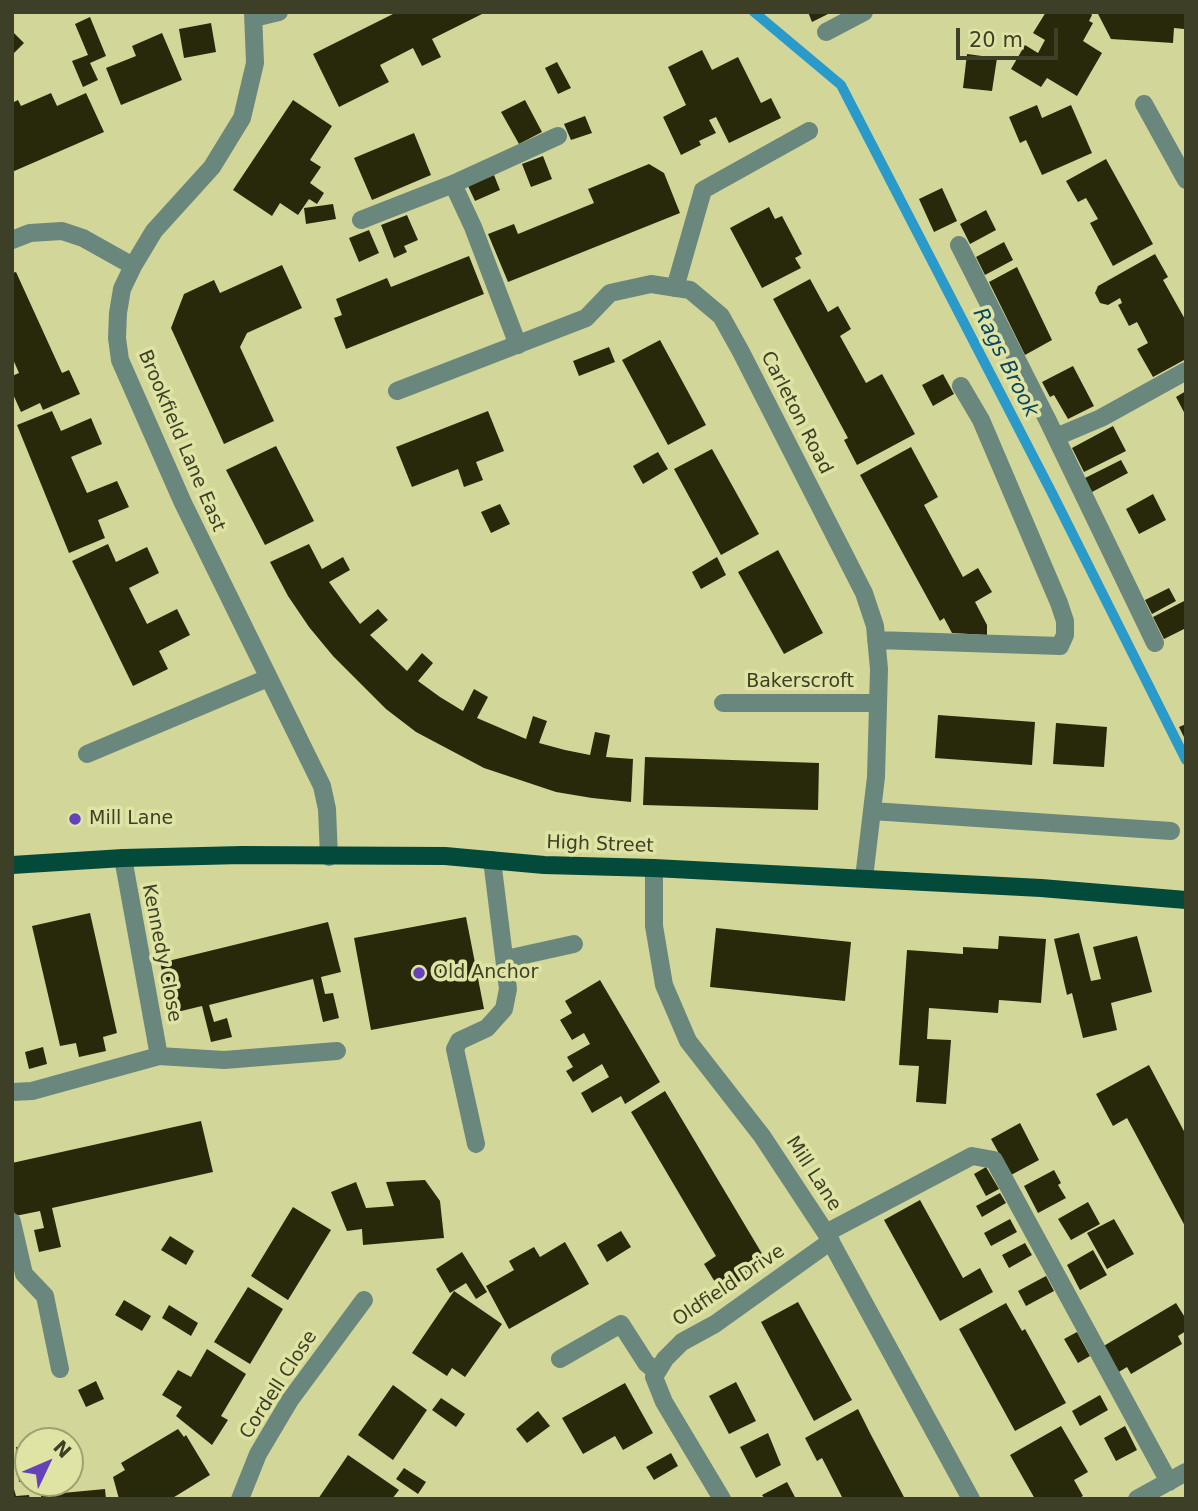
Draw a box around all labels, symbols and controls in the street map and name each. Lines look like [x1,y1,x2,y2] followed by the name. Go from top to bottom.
[960,14,1062,58] scale bar
[969,28,1023,52] text: 20 m
[967,304,1043,422] water label: Rags Brook
[132,347,230,535] street label: Brookfield Lane East
[755,348,837,478] street label: Carleton Road
[746,671,854,693] street label: Bakerscroft
[89,808,173,830] place label: Mill Lane
[67,811,83,827] marker: Mill Lane
[546,832,654,858] street label: High Street
[136,882,186,1024] street label: Kennedy Close
[433,962,538,984] place label: Old Anchor
[411,965,427,981] marker: Old Anchor
[781,1132,845,1216] street label: Mill Lane
[669,1240,789,1332] street label: Oldfield Drive
[236,1327,322,1443] street label: Cordell Close
[14,1427,84,1497] north arrow
[49,1435,76,1462] text: N

